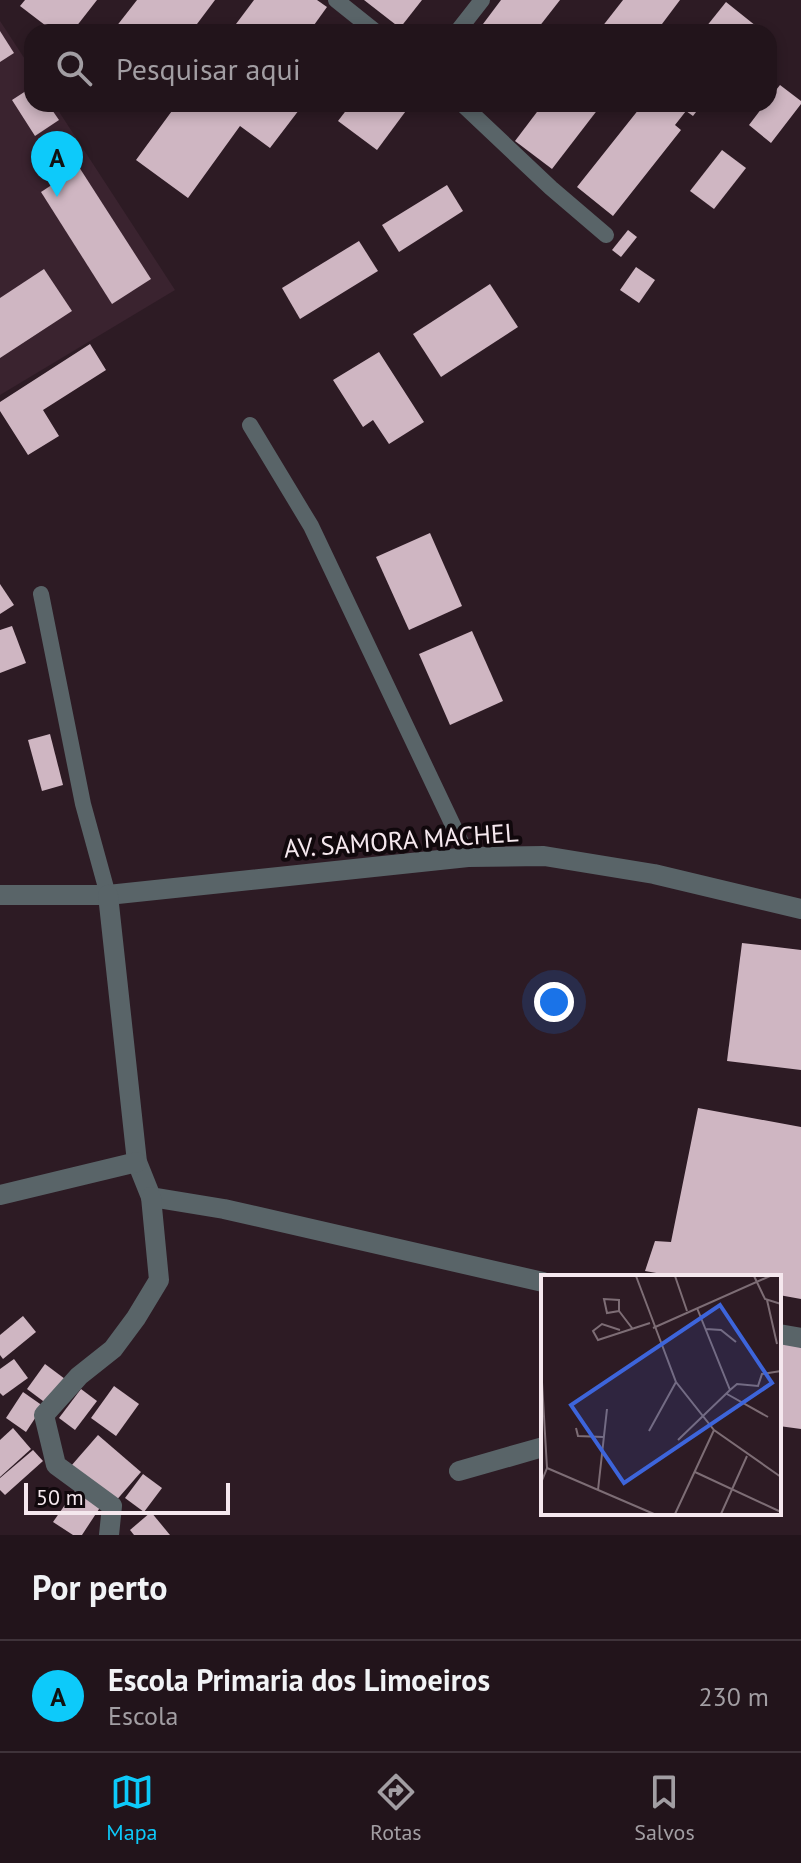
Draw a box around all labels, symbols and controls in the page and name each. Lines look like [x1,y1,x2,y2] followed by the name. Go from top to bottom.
[24,24,777,112] search box
[52,46,96,90] icon: search
[116,49,301,88] text: Pesquisar aqui
[31,131,83,197] pin: A
[283,815,519,865] street label: AV. SAMORA MACHEL
[534,982,574,1022] your location
[541,1275,781,1515] inset map
[24,1479,230,1515] scale bar
[36,1483,84,1511] text: 50 m
[32,1565,168,1609] text: Por perto
[108,1660,490,1699] text: Escola Primaria dos Limoeiros
[50,1680,66,1713] text: A
[698,1680,769,1713] text: 230 m
[108,1699,178,1732] text: Escola
[106,1770,157,1846] tab: Mapa
[370,1770,422,1846] tab: Rotas
[634,1770,695,1846] tab: Salvos

